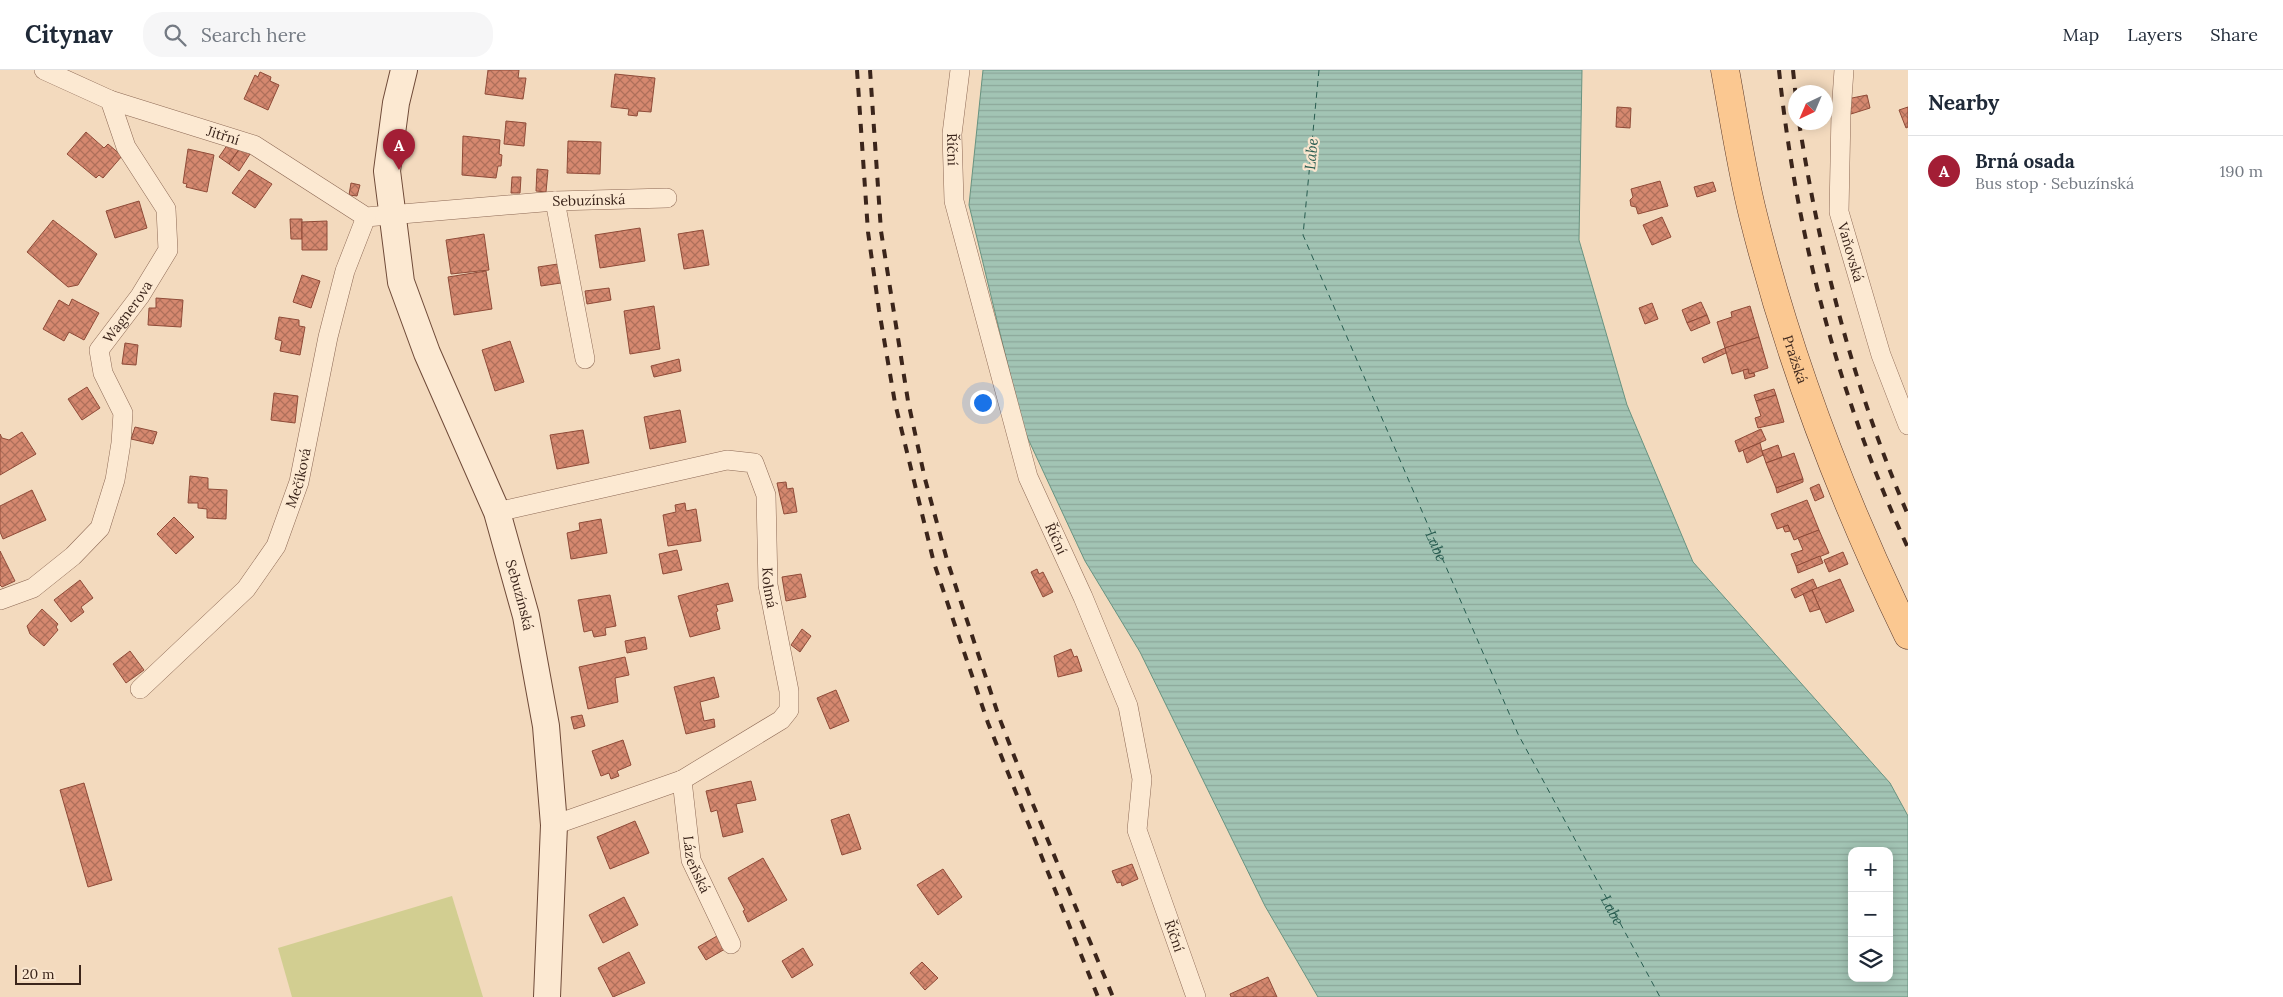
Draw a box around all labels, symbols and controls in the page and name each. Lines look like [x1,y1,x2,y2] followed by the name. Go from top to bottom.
[143,12,493,57] search box
[25,19,113,50] text: Citynav
[161,21,189,49] icon: search
[201,23,306,47] text: Search here
[2063,23,2099,46] text: Map
[2127,23,2182,46] text: Layers
[2210,23,2258,46] text: Share
[1788,85,1833,130] north arrow
[1928,89,1999,116] text: Nearby
[204,121,242,149] street label: Jitřní
[383,129,415,170] pin: A
[943,133,962,166] street label: Říční
[1300,137,1322,171] water label: Labe
[1975,149,2075,173] text: Brná osada
[1939,161,1949,181] text: A
[2219,161,2263,181] text: 190 m
[1975,173,2134,193] text: Bus stop · Sebuzínská
[552,190,625,210] street label: Sebuzínská
[1833,219,1868,284] street label: Vaňovská
[99,277,156,346] street label: Wagnerova
[1779,333,1812,386] street label: Pražská
[970,390,996,416] your location
[281,446,315,510] street label: Mečíková
[1041,520,1071,557] street label: Říční
[1422,527,1452,564] water label: Labe
[502,558,537,632] street label: Sebuzínská
[759,567,781,610] street label: Kolmá
[679,835,714,896] street label: Lázeňská
[1848,847,1893,982] map controls
[1848,847,1893,892] button: +
[1597,891,1629,928] water label: Labe
[1848,892,1893,937] button: −
[1160,917,1188,954] street label: Říční
[1848,937,1893,982] button: layers
[15,962,81,985] scale bar
[22,965,54,983] text: 20 m

